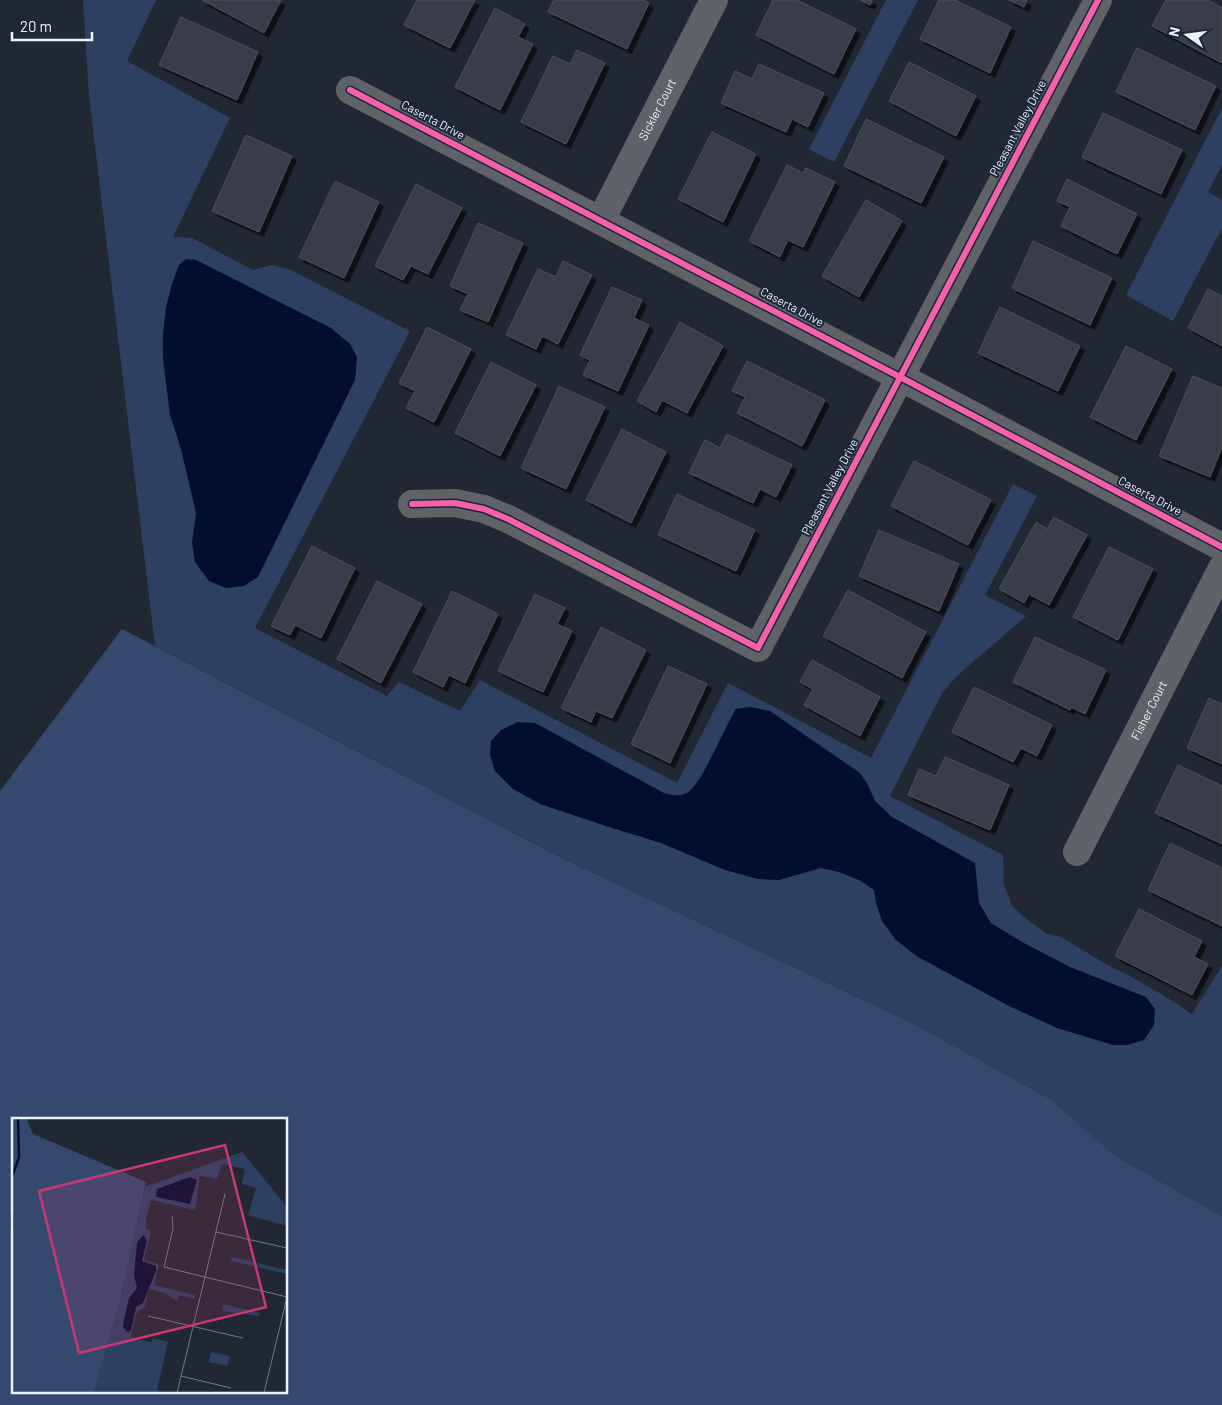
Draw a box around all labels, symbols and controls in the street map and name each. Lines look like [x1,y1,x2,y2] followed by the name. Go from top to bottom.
[12,10,92,42] scale bar
[1162,10,1212,60] north arrow
[20,17,52,35] text: 20 m
[1165,25,1183,38] text: N
[635,76,678,142] street label: Sickler Court
[986,77,1048,178] street label: Pleasant Valley Drive
[399,97,468,142] street label: Caserta Drive
[758,284,827,329] street label: Caserta Drive
[798,436,860,537] street label: Pleasant Valley Drive
[1116,473,1185,518] street label: Caserta Drive
[1128,678,1169,742] street label: Fisher Court
[12,1118,288,1392] inset map

